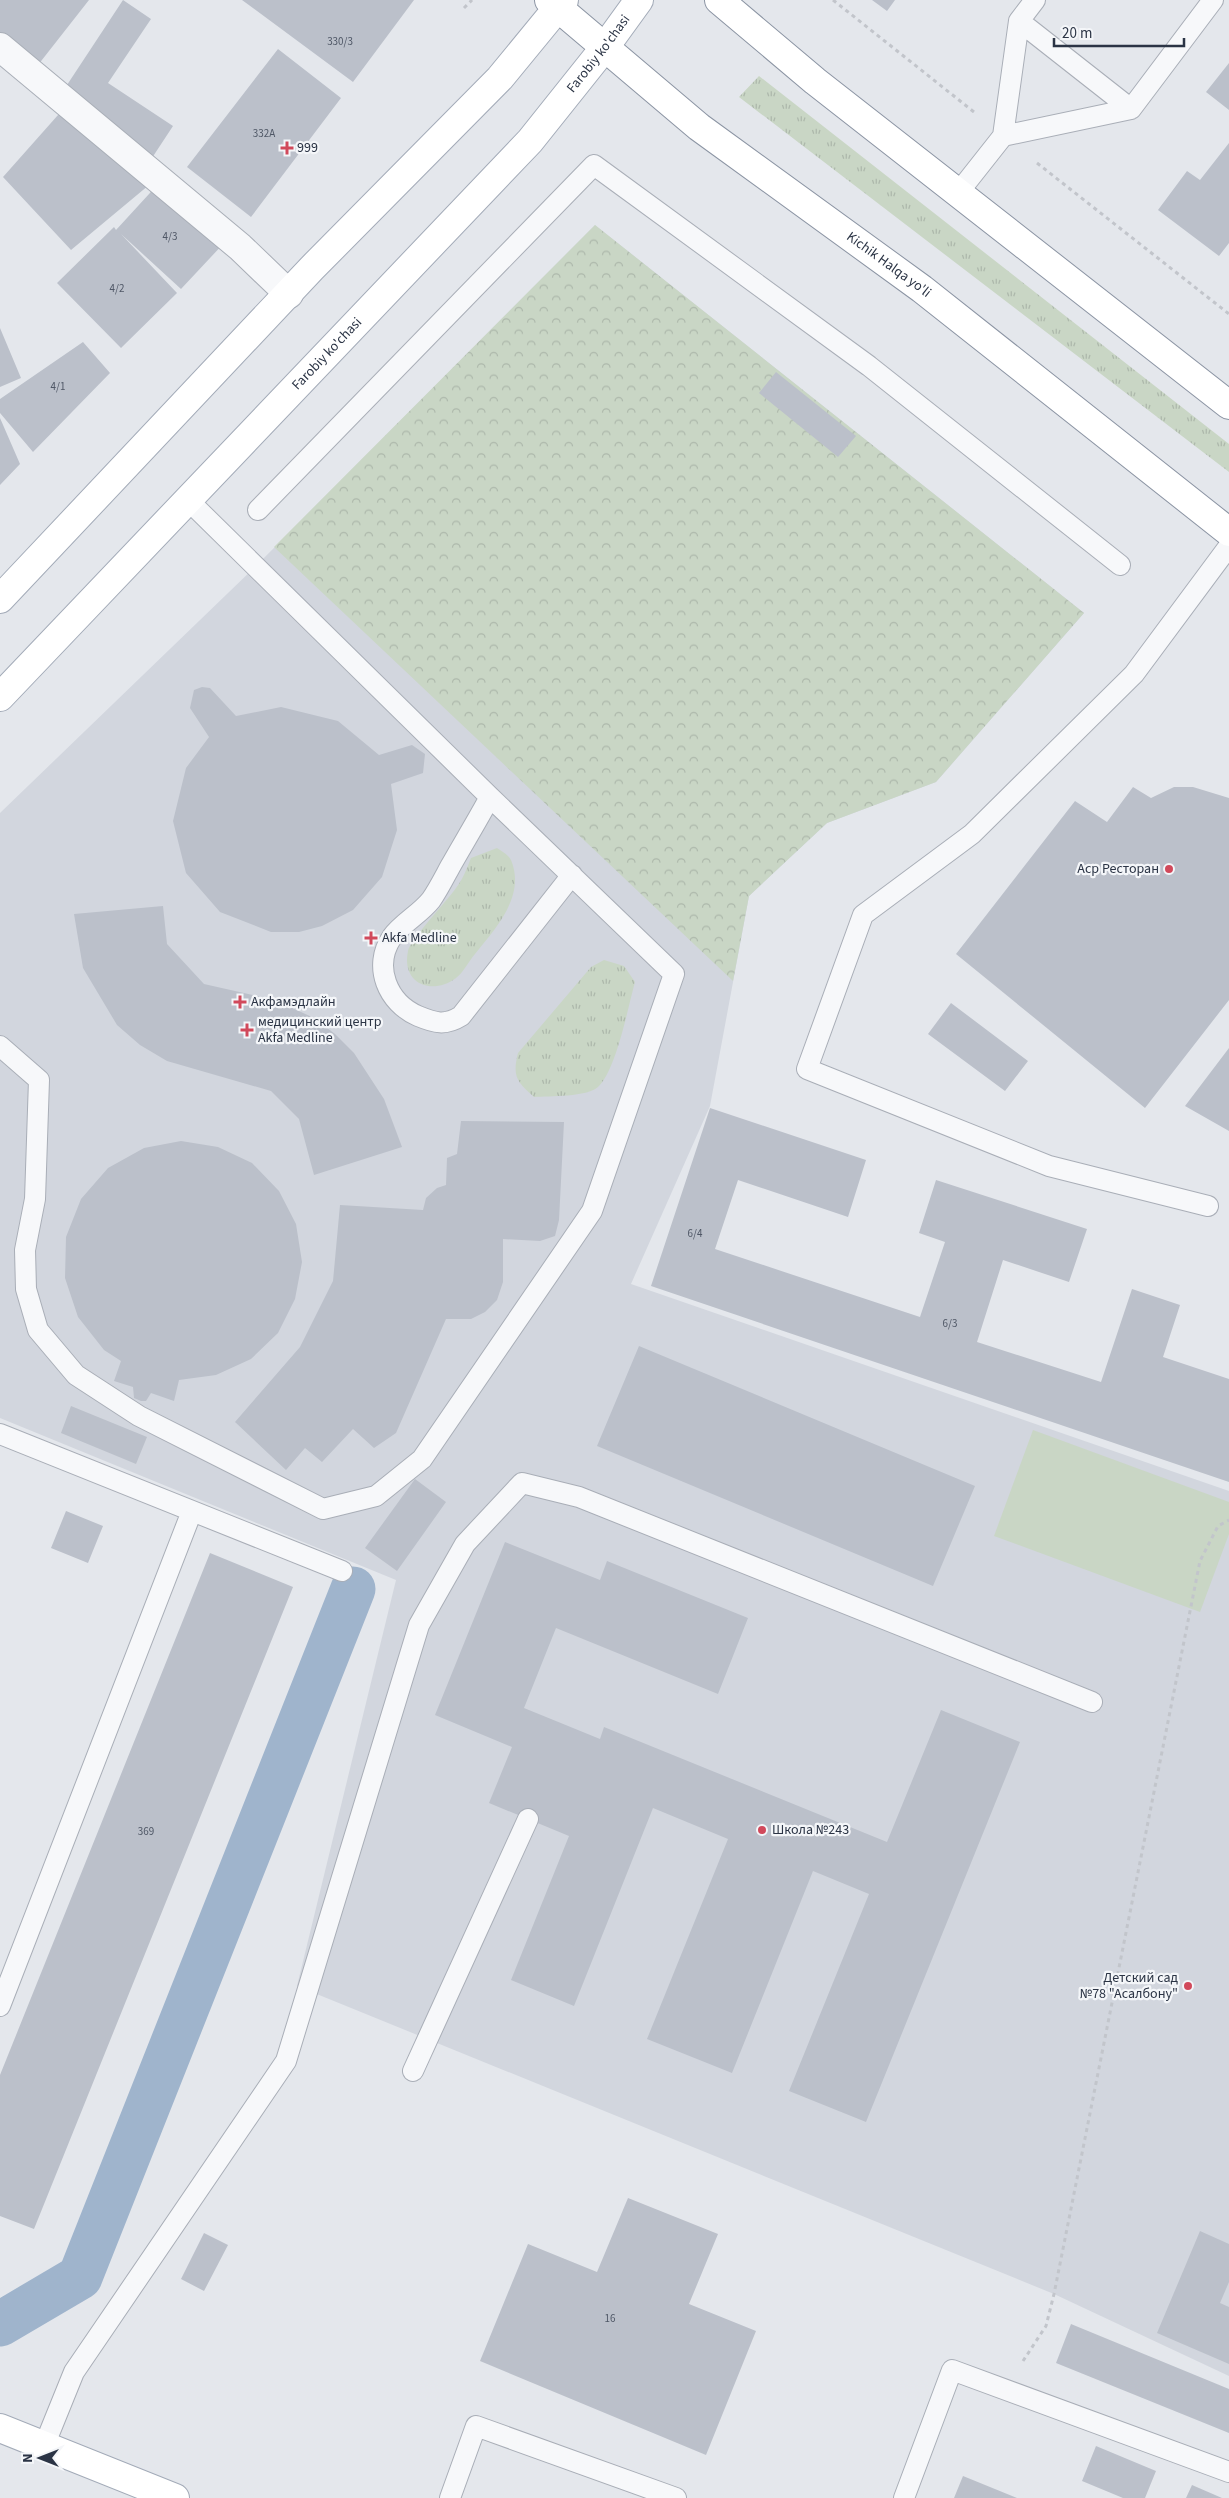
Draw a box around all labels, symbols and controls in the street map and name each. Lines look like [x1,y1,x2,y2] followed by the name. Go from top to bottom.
[562,11,635,97] street label: Farobiy ko'chasi
[1054,15,1184,47] scale bar
[1062,23,1092,44] text: 20 m
[327,34,353,49] house number: 330/3
[253,126,275,141] house number: 332A
[297,138,318,158] place label: 999
[281,142,293,154] marker: 999
[842,227,935,302] street label: Kichik Halqa yo'li
[163,229,177,244] house number: 4/3
[110,281,124,296] house number: 4/2
[287,313,367,395] street label: Farobiy ko'chasi
[51,379,65,394] house number: 4/1
[1077,859,1159,879] place label: Аср Ресторан
[1163,863,1175,875] marker: Аср Ресторан
[382,928,457,948] place label: Akfa Medline
[364,931,378,945] marker: Akfa Medline
[251,992,336,1012] place label: Акфамэдлайн
[233,995,247,1009] marker: Акфамэдлайн
[258,1012,382,1048] place label: медицинский центр Akfa Medline
[240,1023,254,1037] marker: медицинский центр Akfa Medline
[688,1226,703,1241] house number: 6/4
[943,1316,957,1331] house number: 6/3
[772,1820,849,1840] place label: Школа №243
[138,1824,154,1839] house number: 369
[756,1824,768,1836] marker: Школа №243
[1080,1968,1179,2004] place label: Детский сад №78 "Асалбону"
[1182,1980,1194,1992] marker: Детский сад №78 "Асалбону"
[605,2311,616,2326] house number: 16
[15,2433,65,2483] north arrow
[18,2453,38,2463] text: N

